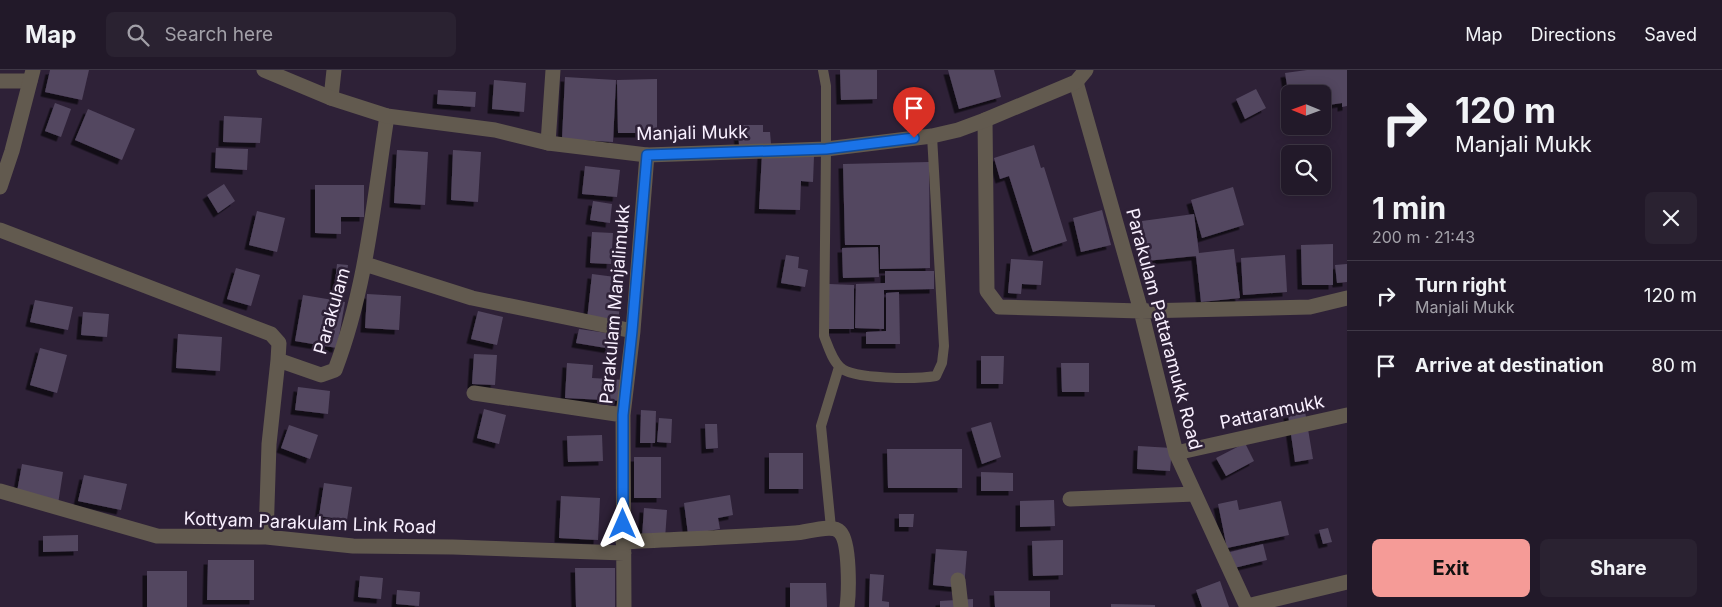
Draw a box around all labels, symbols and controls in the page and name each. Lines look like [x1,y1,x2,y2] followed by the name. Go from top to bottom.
[106,12,456,57] search box
[25,20,76,49] text: Map
[124,21,152,49] icon: search
[164,23,273,46] text: Search here
[1465,24,1503,45] text: Map
[1531,24,1616,45] text: Directions
[1644,24,1697,45] text: Saved
[1281,85,1331,135] north arrow
[1281,85,1331,195] map controls
[893,87,935,138] pin
[1455,89,1556,131] text: 120 m
[1372,90,1437,155] icon: right
[900,94,928,122] icon: arrive
[636,121,748,144] street label: Manjali Mukk
[1455,131,1592,157] text: Manjali Mukk
[1281,145,1331,195] button: search
[1372,190,1446,226] text: 1 min
[1645,192,1697,244] button: close
[595,203,634,405] street label: Parakulam Manjalimukk
[1122,206,1207,452] street label: Parakulam Pattaramukk Road
[1372,227,1475,247] text: 200 m · 21:43
[309,265,354,357] street label: Parakulam
[1415,274,1506,297] text: Turn right
[1372,282,1400,310] icon: right
[1644,284,1697,307] text: 120 m
[1415,297,1514,317] text: Manjali Mukk
[1372,352,1400,380] icon: arrive
[1415,354,1604,377] text: Arrive at destination
[1651,354,1697,377] text: 80 m
[1218,390,1326,433] street label: Pattaramukk
[596,497,648,549] position arrow
[183,508,437,537] street label: Kottyam Parakulam Link Road
[1372,539,1530,597] button: Exit
[1540,539,1697,597] button: Share

